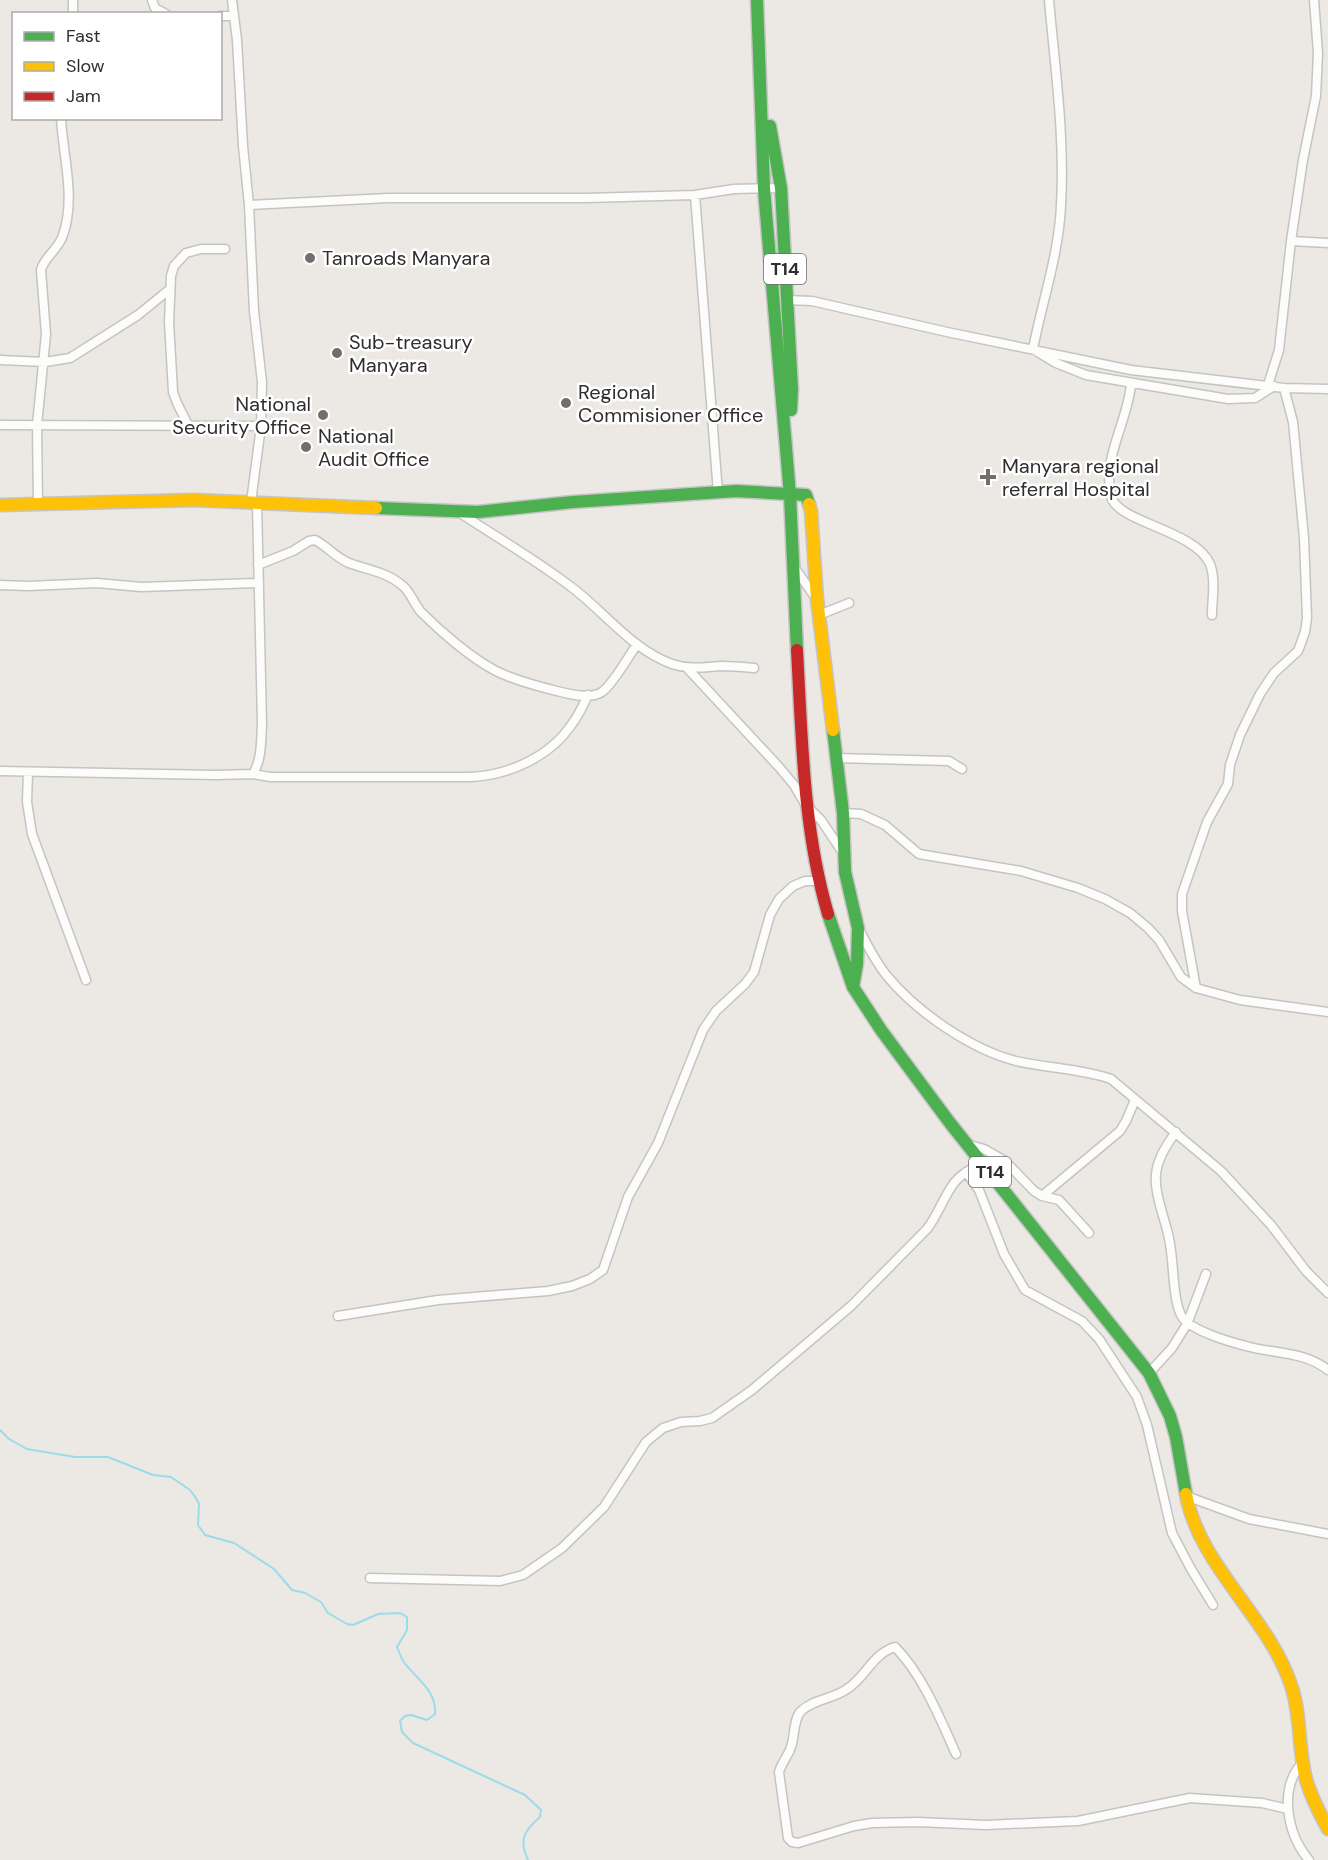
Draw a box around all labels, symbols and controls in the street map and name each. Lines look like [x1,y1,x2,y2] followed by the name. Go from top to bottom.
[12,12,222,120] legend
[66,24,101,48] text: Fast
[66,54,105,78] text: Slow
[66,84,101,108] text: Jam
[322,245,490,271] place label: Tanroads Manyara
[303,251,317,265] marker: Tanroads Manyara
[764,254,806,284] road number: T14
[349,329,473,378] place label: Sub-treasury Manyara
[330,346,344,360] marker: Sub-treasury Manyara
[578,379,763,428] place label: Regional Commisioner Office
[172,391,311,440] place label: National Security Office
[559,396,573,410] marker: Regional Commisioner Office
[316,408,330,422] marker: National Security Office
[318,423,429,472] place label: National Audit Office
[299,440,313,454] marker: National Audit Office
[1002,453,1159,502] place label: Manyara regional referral Hospital
[979,468,997,486] marker: Manyara regional referral Hospital
[969,1157,1011,1187] road number: T14

